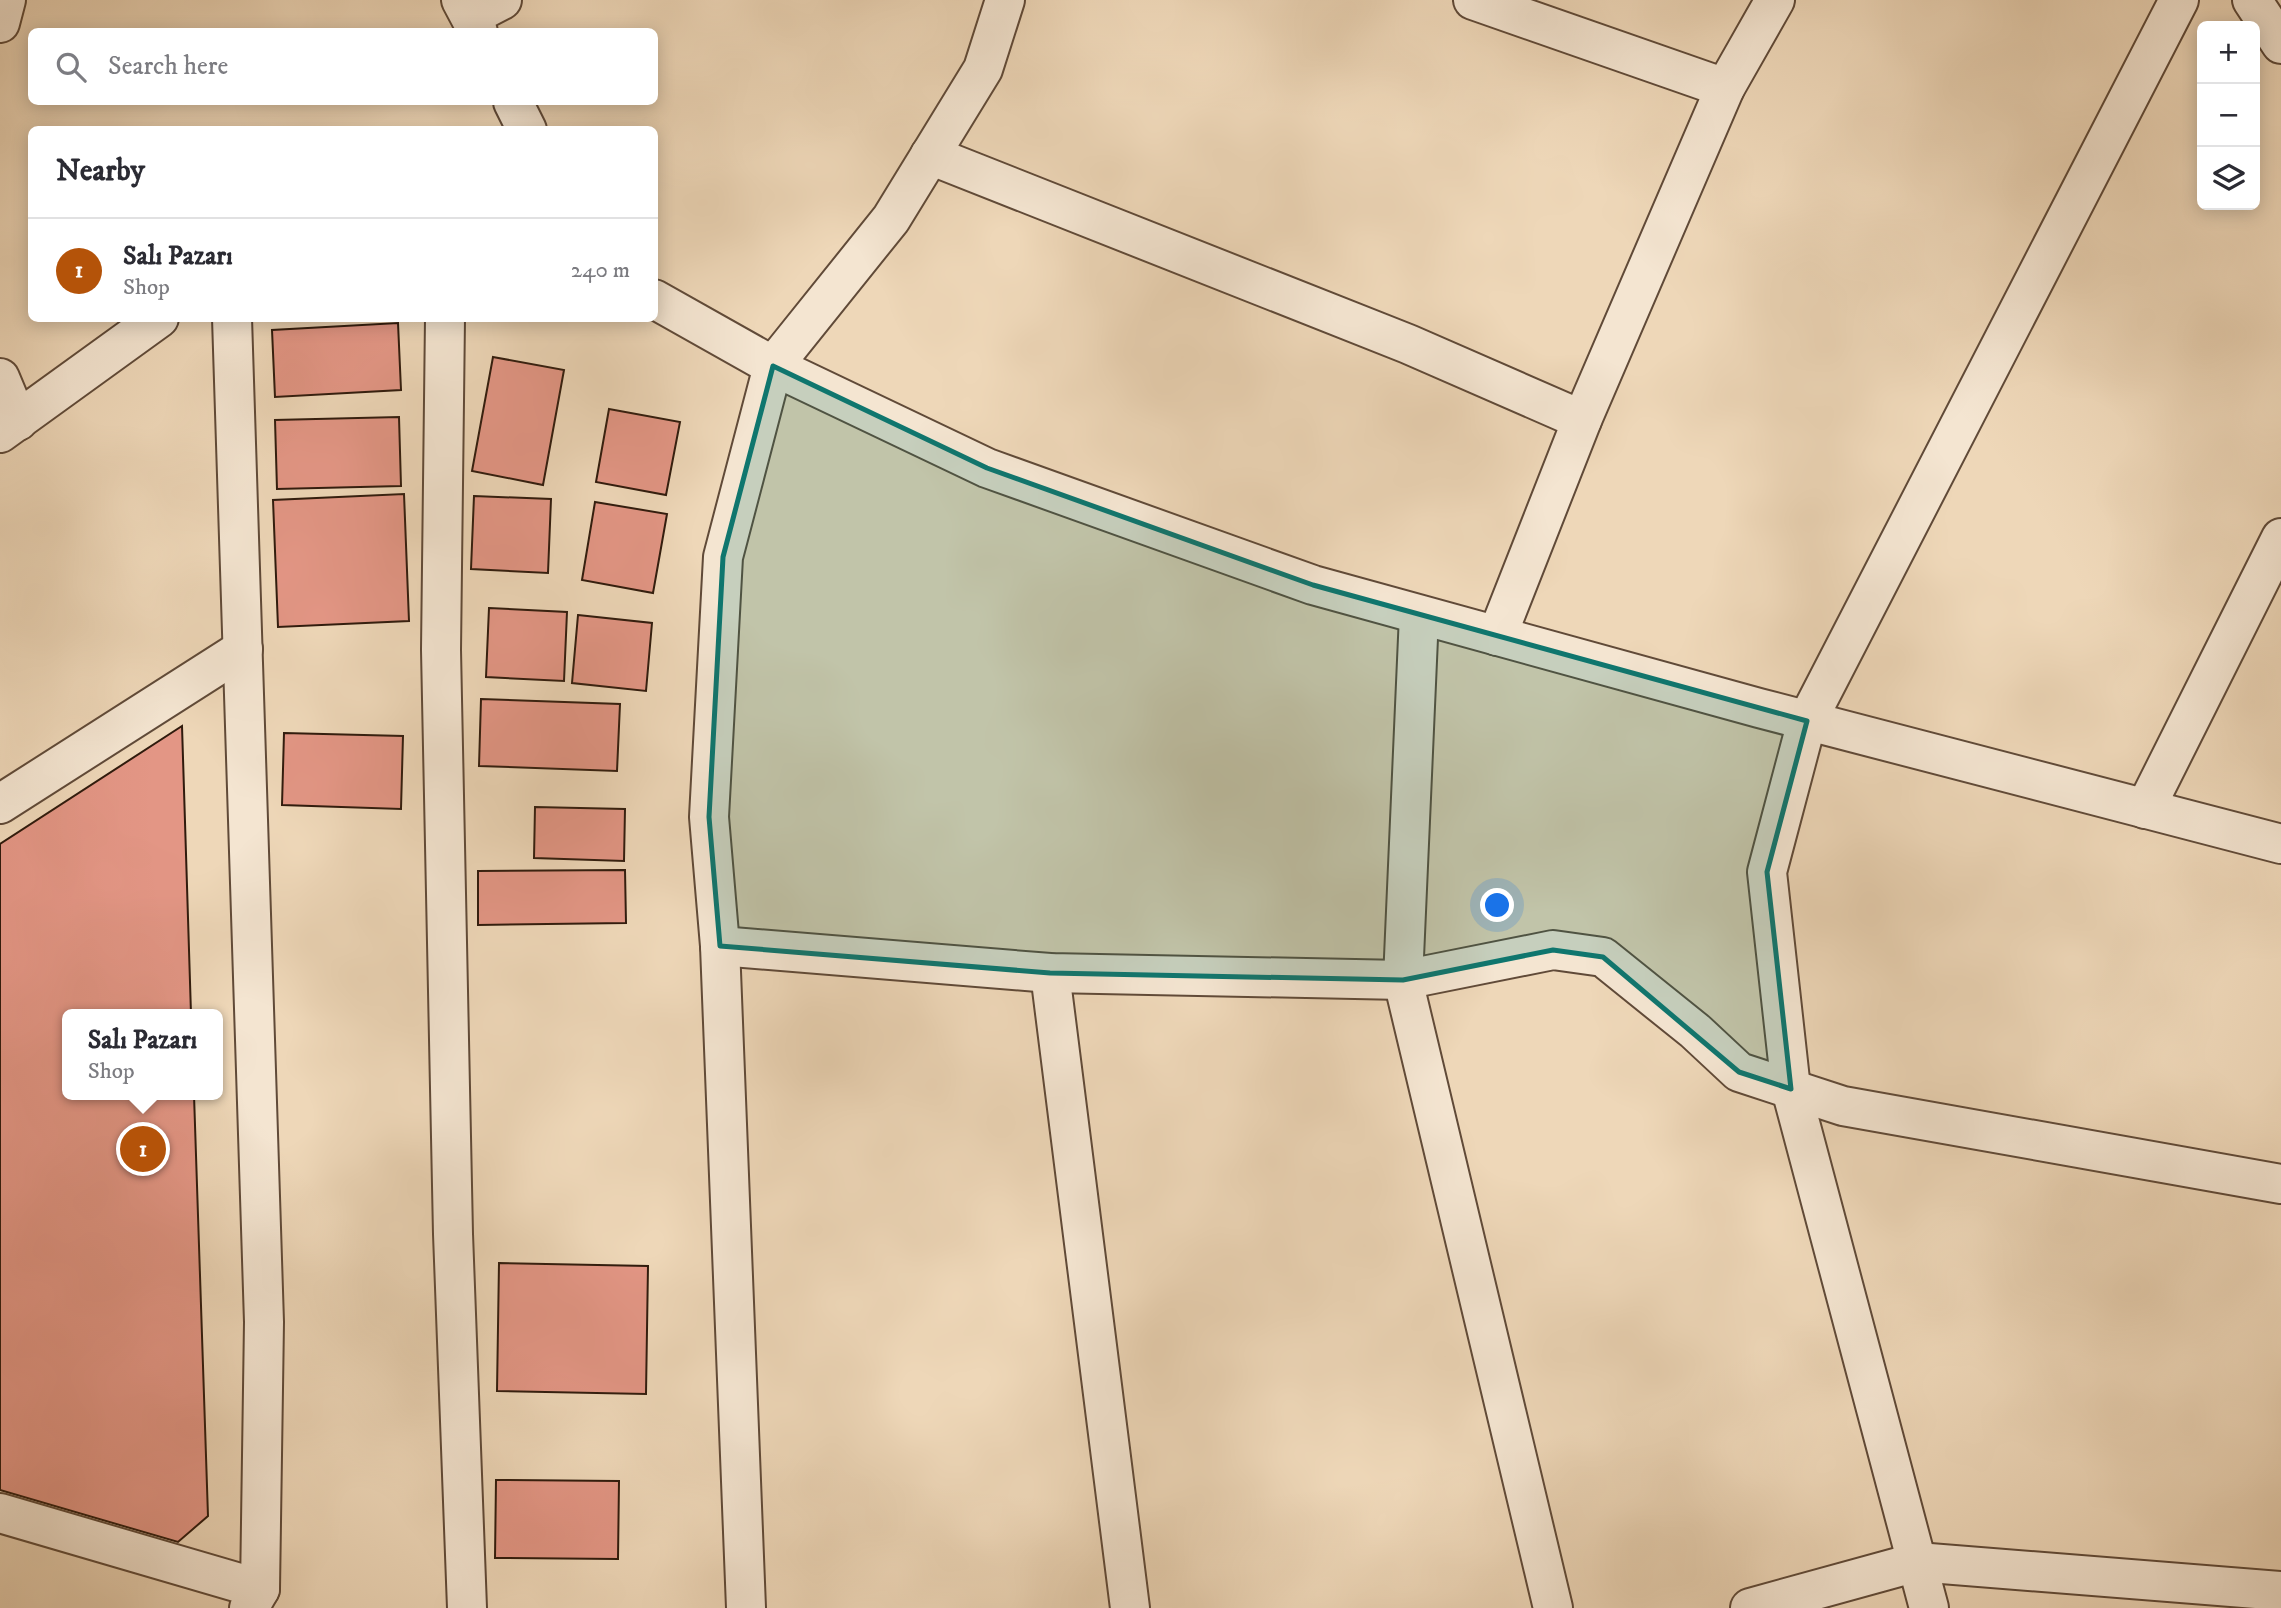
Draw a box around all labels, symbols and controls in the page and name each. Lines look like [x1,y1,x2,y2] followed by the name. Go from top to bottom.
[2197,21,2260,210] map controls
[2197,21,2260,84] button: +
[28,28,658,105] search box
[52,48,90,86] icon: search
[108,50,228,83] text: Search here
[2197,84,2260,147] button: −
[2197,147,2260,210] button: layers
[56,153,145,190] text: Nearby
[123,240,233,273] text: Salı Pazarı
[75,256,83,285] text: 1
[571,256,630,285] text: 240 m
[123,273,170,302] text: Shop
[1480,888,1514,922] your location
[62,1009,223,1100] popup
[88,1024,197,1057] text: Salı Pazarı
[88,1057,134,1086] text: Shop
[120,1123,166,1175] pin: 1

